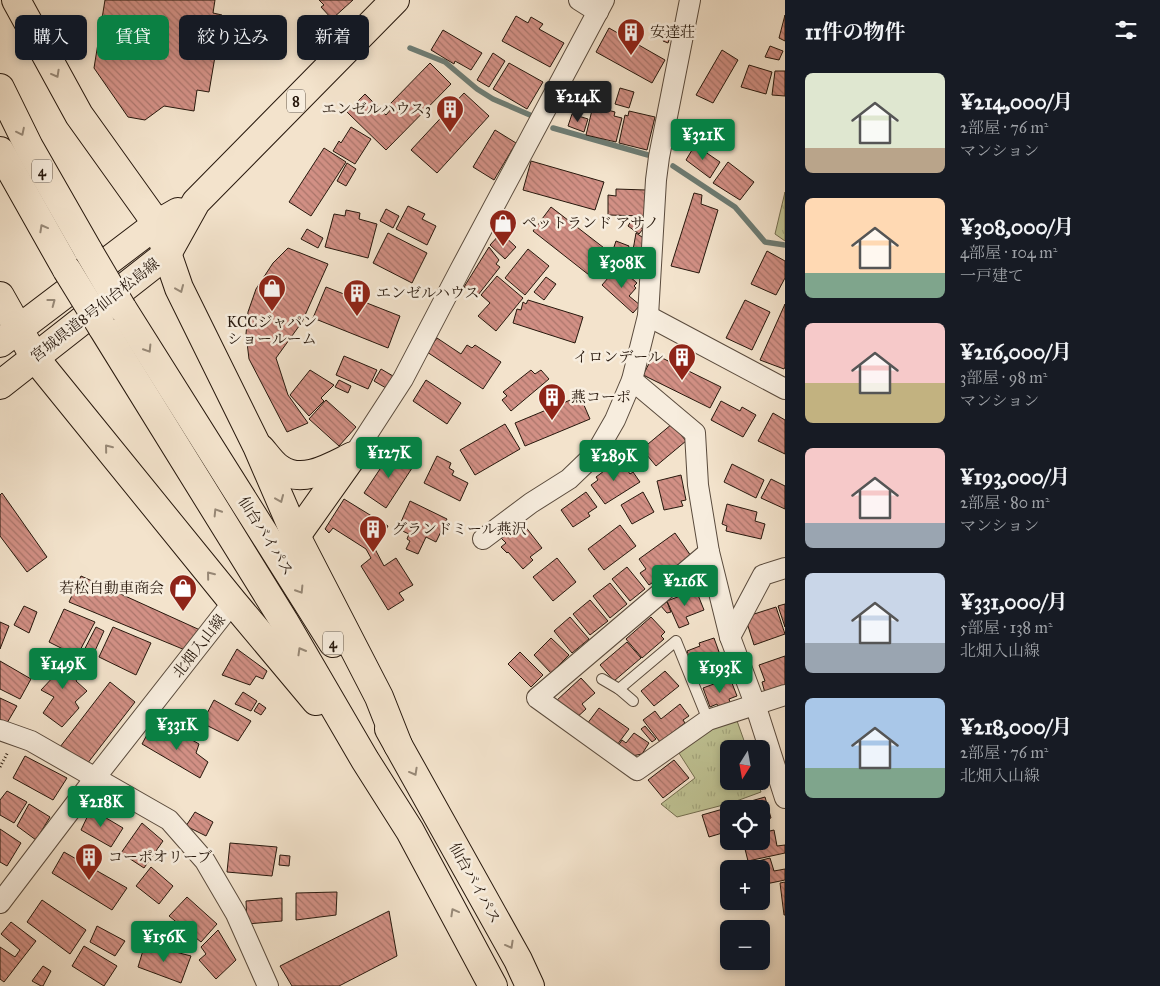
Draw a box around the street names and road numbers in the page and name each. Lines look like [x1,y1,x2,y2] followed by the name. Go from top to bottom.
[287,90,305,112] road number: 8
[32,160,52,182] road number: 4
[27,254,163,366] street label: 宮城県道8号仙台松島線
[235,493,297,579] street label: 仙台バイパス
[169,611,229,681] street label: 北畑入山線
[323,632,343,654] road number: 4
[445,839,505,927] street label: 仙台バイパス

